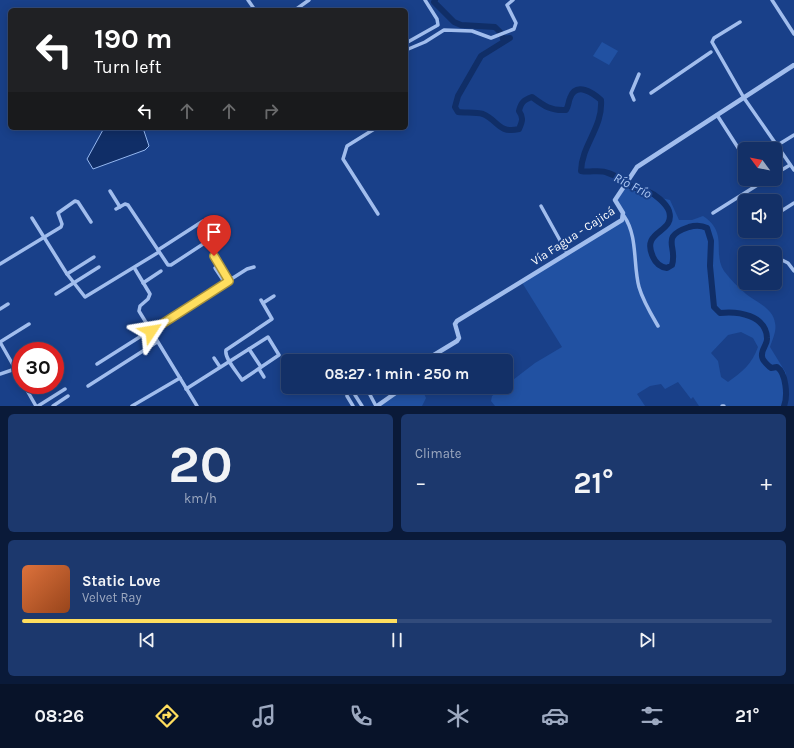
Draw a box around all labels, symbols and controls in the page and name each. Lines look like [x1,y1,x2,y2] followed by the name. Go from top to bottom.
[94,22,172,55] text: 190 m
[28,24,80,76] icon: left
[94,56,162,78] text: Turn left
[134,100,156,122] icon: left
[176,100,198,122] icon: ahead
[218,100,240,122] icon: ahead
[260,100,282,122] icon: right
[738,142,782,186] north arrow
[738,142,782,290] map controls
[611,170,655,202] water label: Río Frío
[738,194,782,238] button: sound
[529,204,617,268] street label: Vía Fagua - Cajicá
[197,215,231,256] pin
[203,221,225,243] icon: arrive
[738,246,782,290] button: layers
[130,310,172,352] position arrow
[12,342,64,394] speed limit sign: 30
[325,365,469,383] text: 08:27 · 1 min · 250 m
[168,434,233,495] text: 20
[415,446,461,461] text: Climate
[573,465,614,501] text: 21°
[415,470,427,496] text: −
[760,470,772,496] text: +
[184,491,217,506] text: km/h
[82,572,160,590] text: Static Love
[82,590,142,605] text: Velvet Ray
[136,629,158,651] icon: previous
[386,629,408,651] icon: pause
[636,629,658,651] icon: next
[153,702,181,730] icon: directions
[250,702,278,730] icon: music
[347,702,375,730] icon: phone
[444,702,472,730] icon: climate
[541,702,569,730] icon: car
[638,702,666,730] icon: filters
[34,705,84,727] text: 08:26
[735,705,759,727] text: 21°

